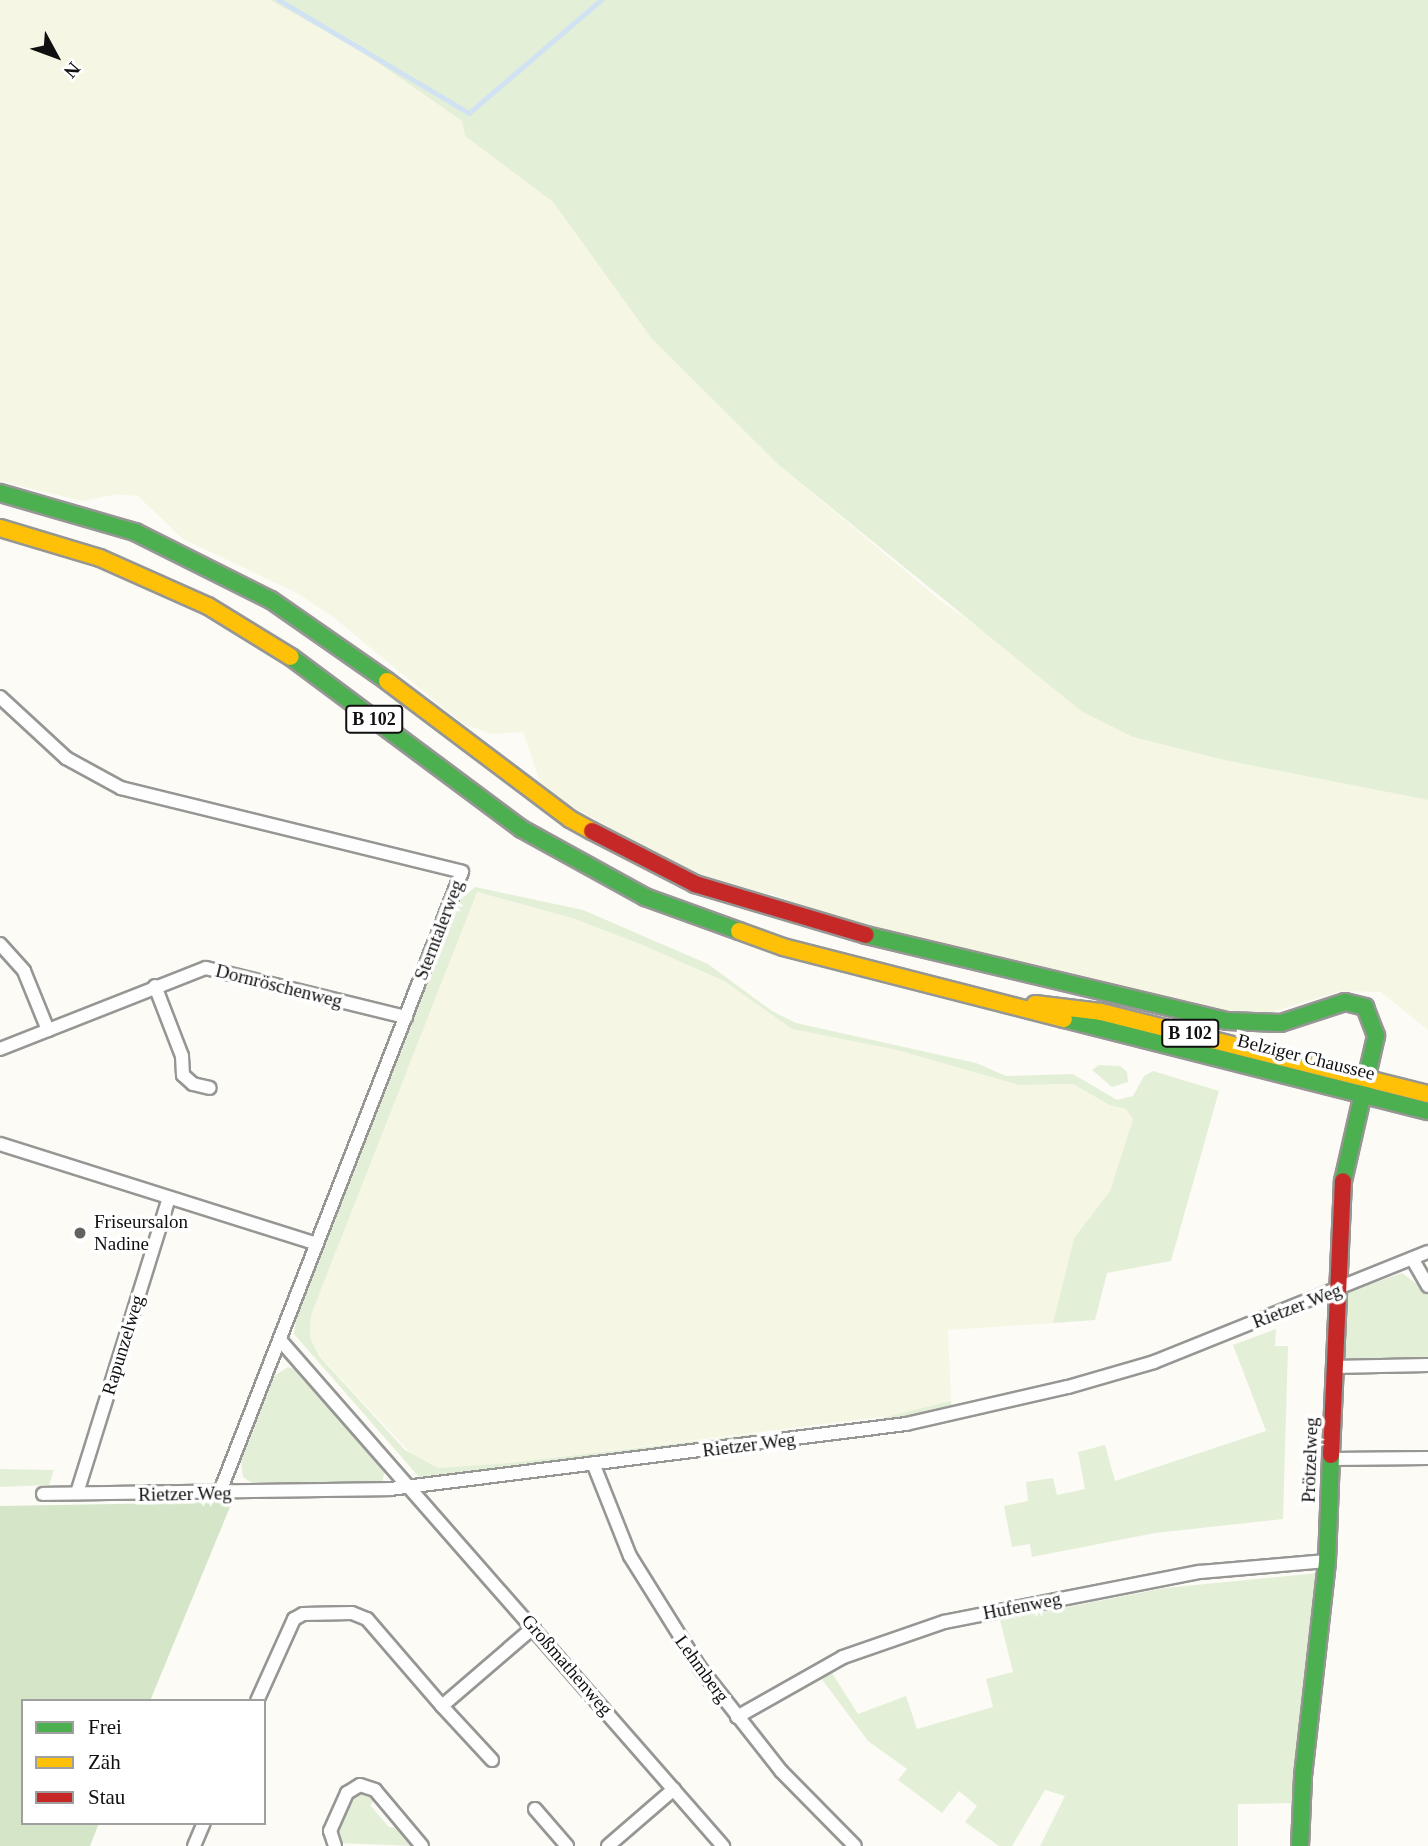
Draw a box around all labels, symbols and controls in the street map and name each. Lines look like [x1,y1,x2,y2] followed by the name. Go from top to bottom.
[21,21,91,91] north arrow
[60,58,85,82] text: N
[344,704,404,734] road number: B 102
[409,877,469,983] street label: Sterntalerweg
[213,959,345,1013] street label: Dornröschenweg
[1160,1018,1220,1048] road number: B 102
[1235,1029,1377,1085] street label: Belziger Chaussee
[94,1211,188,1255] place label: Friseursalon Nadine
[72,1225,88,1241] marker: Friseursalon Nadine
[1249,1279,1345,1333] street label: Rietzer Weg
[97,1292,149,1398] street label: Rapunzelweg
[1297,1417,1323,1503] street label: Prötzelweg
[701,1428,797,1462] street label: Rietzer Weg
[138,1482,232,1506] street label: Rietzer Weg
[981,1587,1063,1625] street label: Hufenweg
[517,1610,617,1720] street label: Großmathenweg
[670,1631,734,1707] street label: Lehmberg
[21,1699,266,1825] legend
[88,1715,122,1739] text: Frei
[88,1750,121,1774] text: Zäh
[88,1785,125,1809] text: Stau

